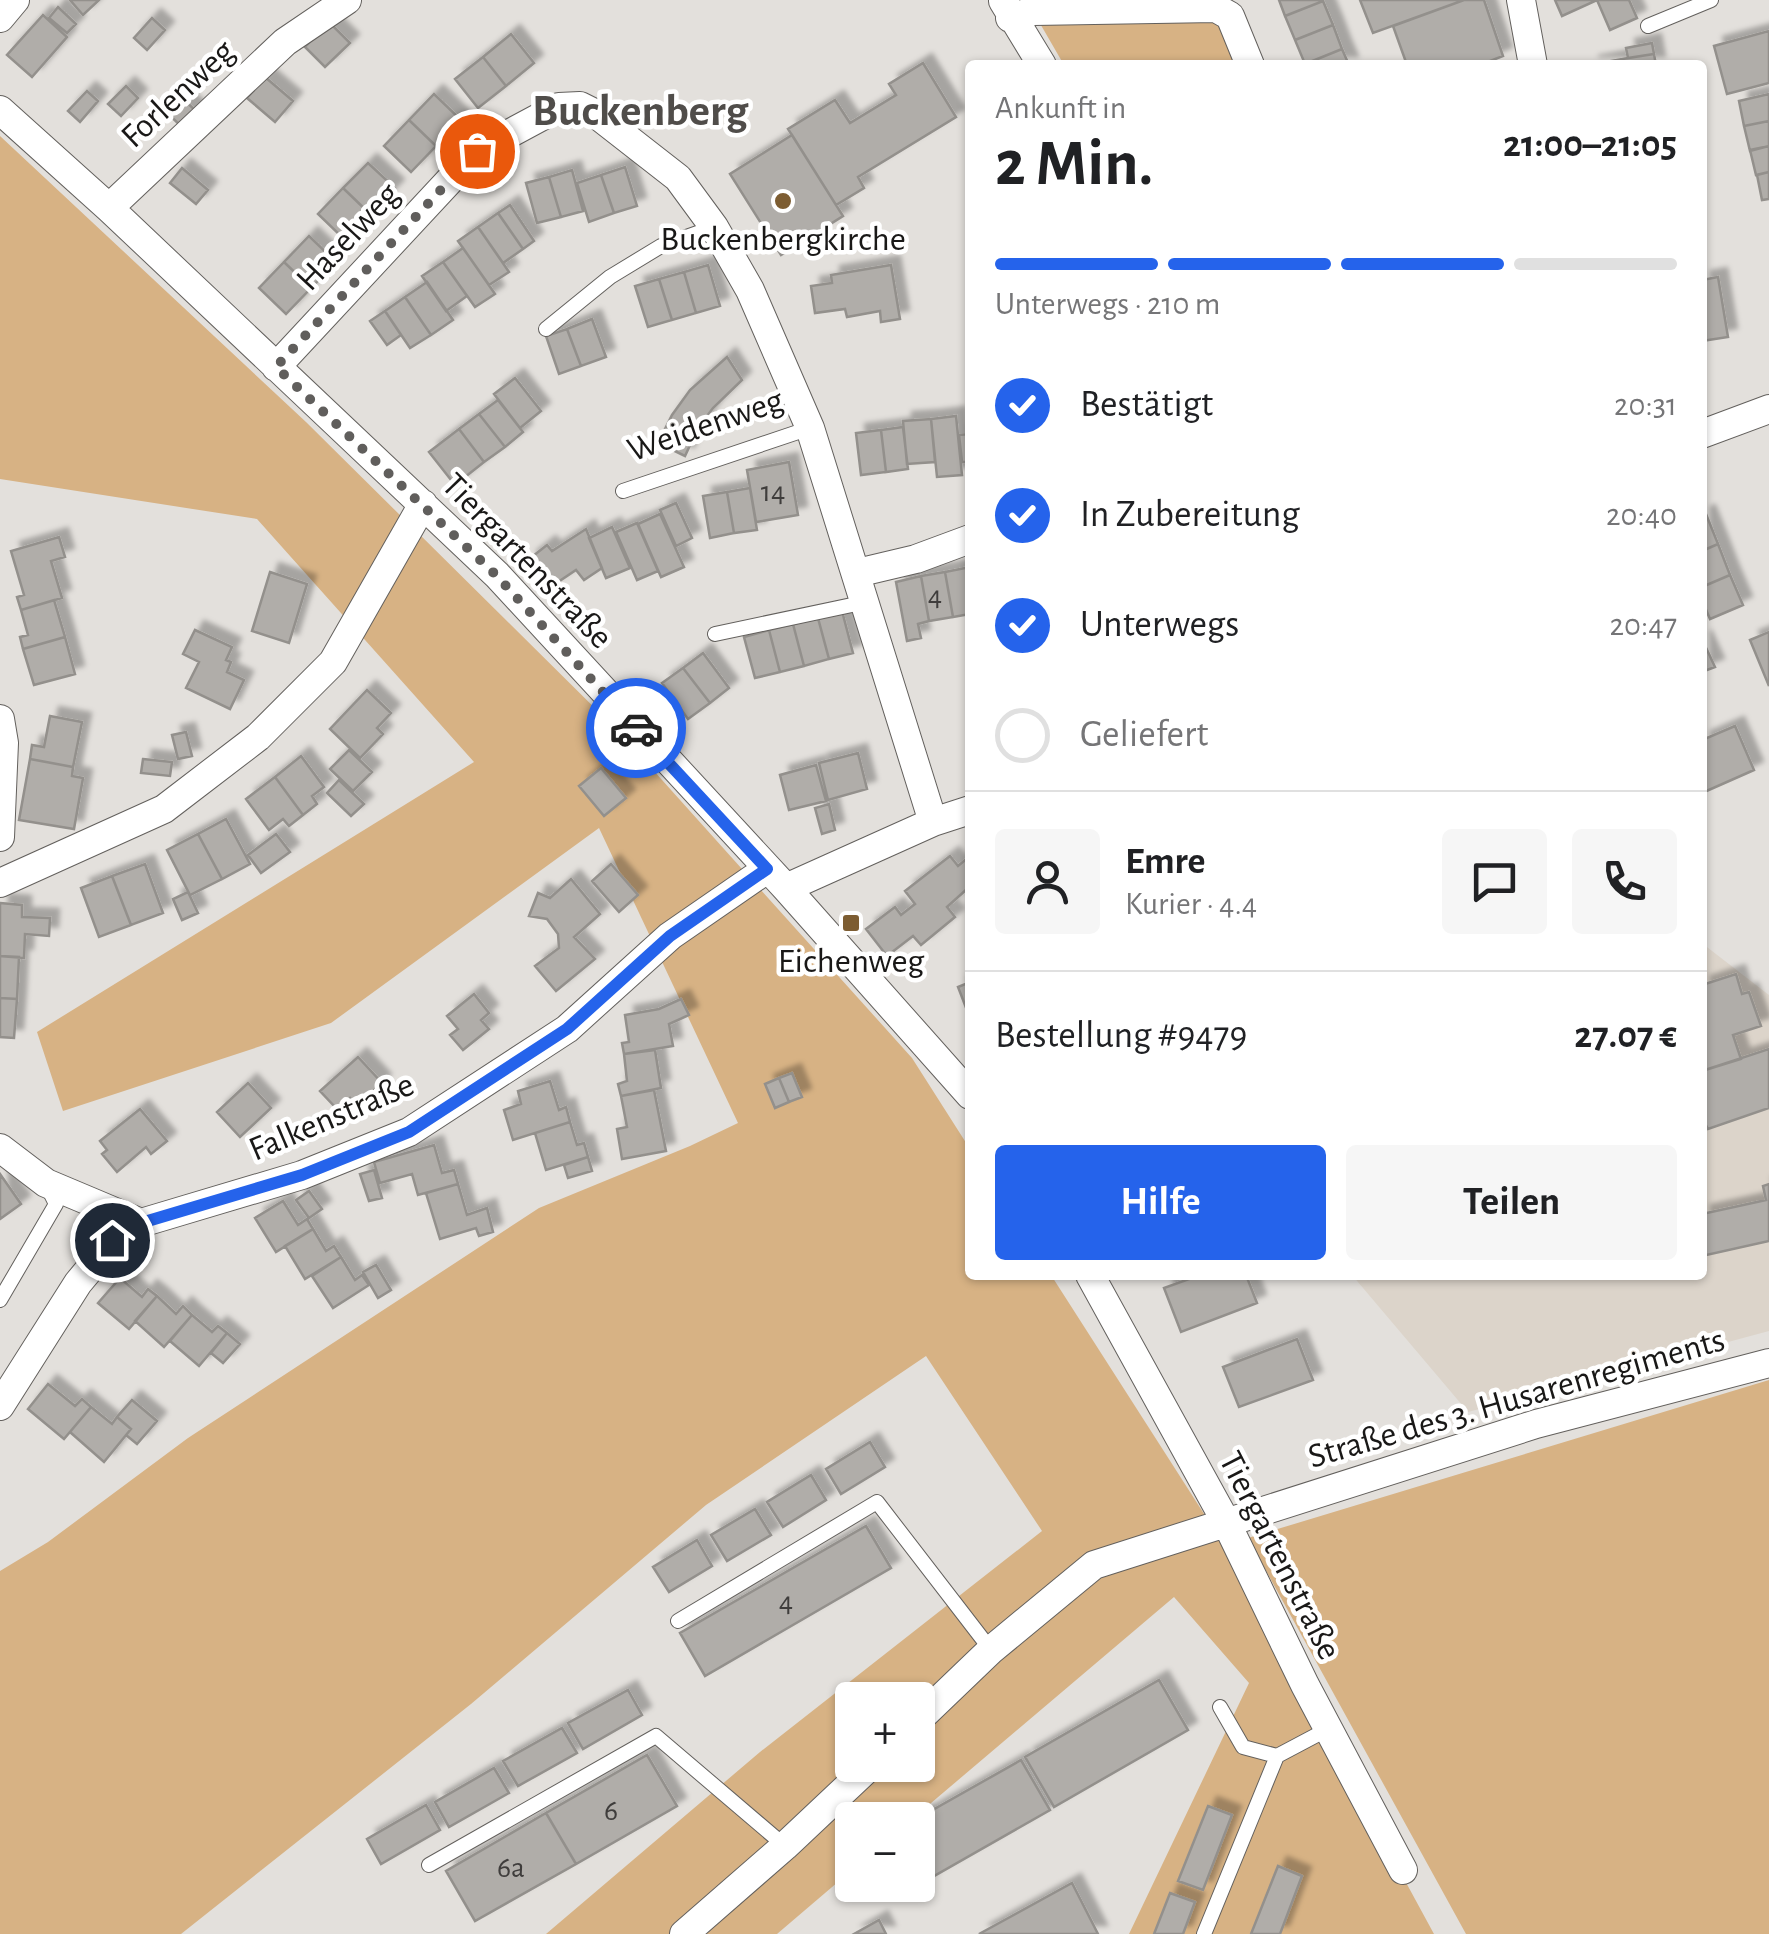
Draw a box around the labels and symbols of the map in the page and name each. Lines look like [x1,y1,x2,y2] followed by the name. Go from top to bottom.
[115,33,241,155] street label: Forlenweg
[532,89,749,134] district label: Buckenberg
[435,109,520,194] pin
[290,176,406,298] street label: Haselweg
[772,190,794,212] marker: Buckenbergkirche
[660,222,906,257] place label: Buckenbergkirche
[623,383,788,468] street label: Weidenweg
[435,467,619,655] street label: Tiergartenstraße
[761,477,785,507] house number: 14
[928,581,942,611] house number: 4
[586,678,686,778] courier
[840,912,862,934] marker: Eichenweg
[778,944,924,979] place label: Eichenweg
[244,1067,419,1168] street label: Falkenstraße
[70,1198,155,1283] pin
[1304,1322,1729,1475] street label: Straße des 3. Husarenregiments
[1212,1446,1347,1665] street label: Tiergartenstraße
[779,1587,793,1617] house number: 4
[604,1796,618,1826] house number: 6
[497,1853,525,1883] house number: 6a

